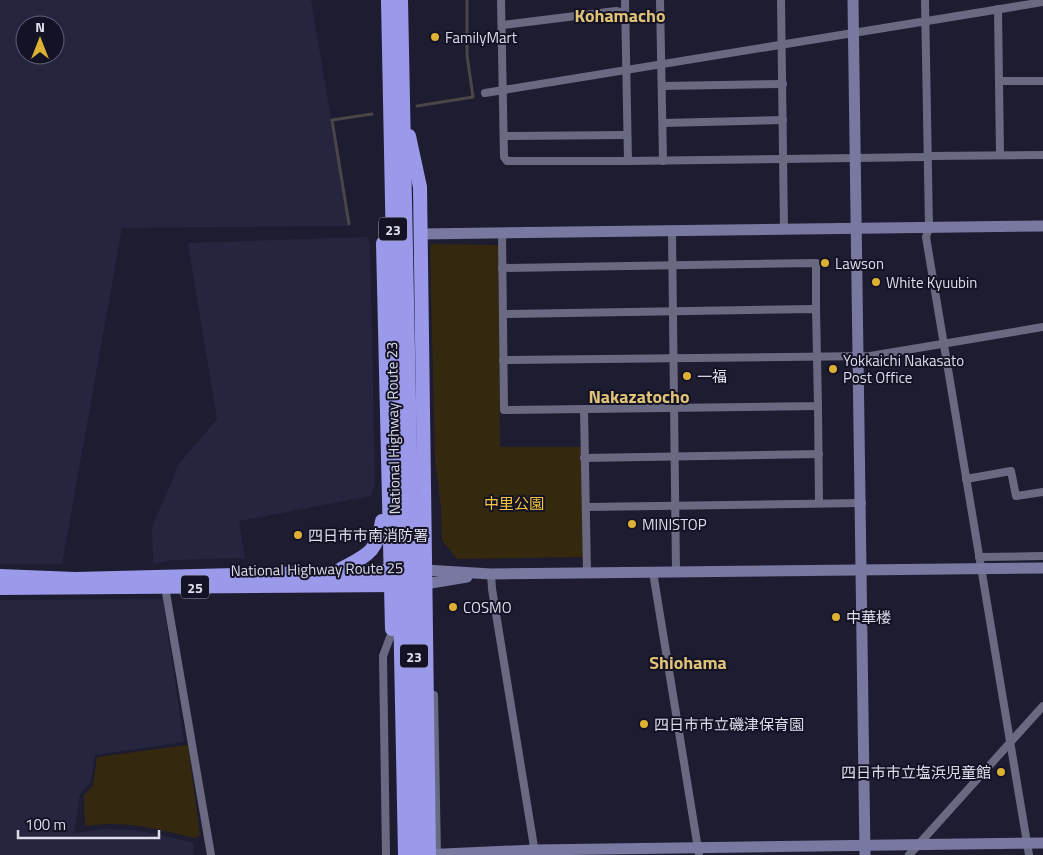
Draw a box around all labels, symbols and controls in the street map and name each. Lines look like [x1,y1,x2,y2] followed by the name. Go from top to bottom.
[575,2,665,29] district label: Kohamacho
[15,15,65,65] north arrow
[35,16,45,37] text: N
[445,26,518,49] place label: FamilyMart
[429,31,441,43] marker: FamilyMart
[379,218,407,240] road number: 23
[835,252,884,275] place label: Lawson
[819,257,831,269] marker: Lawson
[886,271,977,294] place label: White Kyuubin
[870,276,882,288] marker: White Kyuubin
[380,341,406,515] street label: National Highway Route 23
[843,349,964,389] place label: Yokkaichi Nakasato Post Office
[827,363,839,375] marker: Yokkaichi Nakasato Post Office
[697,365,727,388] place label: 一福
[681,370,693,382] marker: 一福
[588,383,690,410] district label: Nakazatocho
[484,492,544,515] park label: 中里公園
[642,513,707,536] place label: MINISTOP
[626,518,638,530] marker: MINISTOP
[308,524,428,547] place label: 四日市市南消防署
[292,529,304,541] marker: 四日市市南消防署
[230,556,404,582] street label: National Highway Route 25
[181,576,209,598] road number: 25
[463,596,512,619] place label: COSMO
[447,601,459,613] marker: COSMO
[846,606,891,629] place label: 中華楼
[830,611,842,623] marker: 中華楼
[400,644,428,668] road number: 23
[649,649,727,676] district label: Shiohama
[654,713,804,736] place label: 四日市市立磯津保育園
[638,718,650,730] marker: 四日市市立磯津保育園
[841,761,991,784] place label: 四日市市立塩浜児童館
[995,766,1007,778] marker: 四日市市立塩浜児童館
[18,808,159,840] scale bar
[25,813,66,836] text: 100 m

